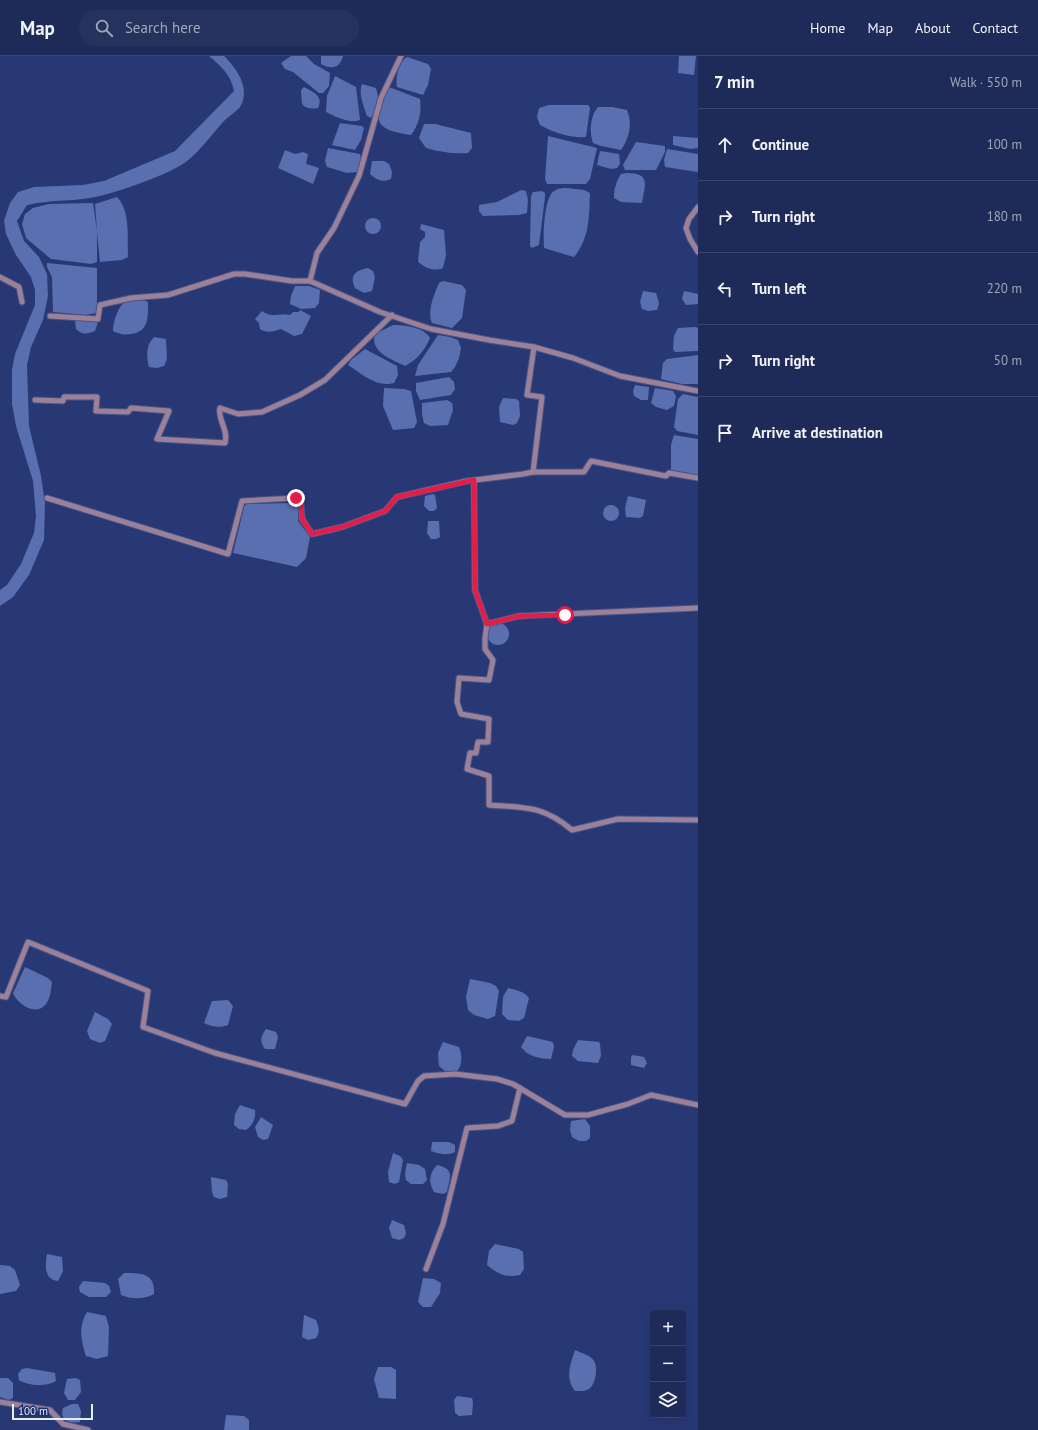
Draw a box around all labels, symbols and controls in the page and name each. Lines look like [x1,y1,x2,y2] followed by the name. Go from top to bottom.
[79,10,359,46] search box
[20,16,55,40] text: Map
[93,17,115,39] icon: search
[125,18,201,37] text: Search here
[810,19,845,37] text: Home
[867,19,893,37] text: Map
[915,19,951,37] text: About
[973,19,1018,37] text: Contact
[714,71,755,93] text: 7 min
[950,74,1022,91] text: Walk · 550 m
[714,134,736,156] icon: ahead
[752,135,809,154] text: Continue
[987,136,1022,153] text: 100 m
[714,206,736,228] icon: right
[752,207,815,226] text: Turn right
[987,208,1022,225] text: 180 m
[714,278,736,300] icon: left
[752,279,806,298] text: Turn left
[987,280,1022,297] text: 220 m
[714,350,736,372] icon: right
[752,351,815,370] text: Turn right
[994,352,1022,369] text: 50 m
[714,422,736,444] icon: arrive
[752,423,883,442] text: Arrive at destination
[287,489,305,507] route end
[556,606,574,624] route start
[650,1310,686,1418] map controls
[650,1310,686,1346] button: +
[650,1346,686,1382] button: −
[650,1382,686,1418] button: layers
[12,1402,93,1421] scale bar
[18,1404,48,1418] text: 100 m

